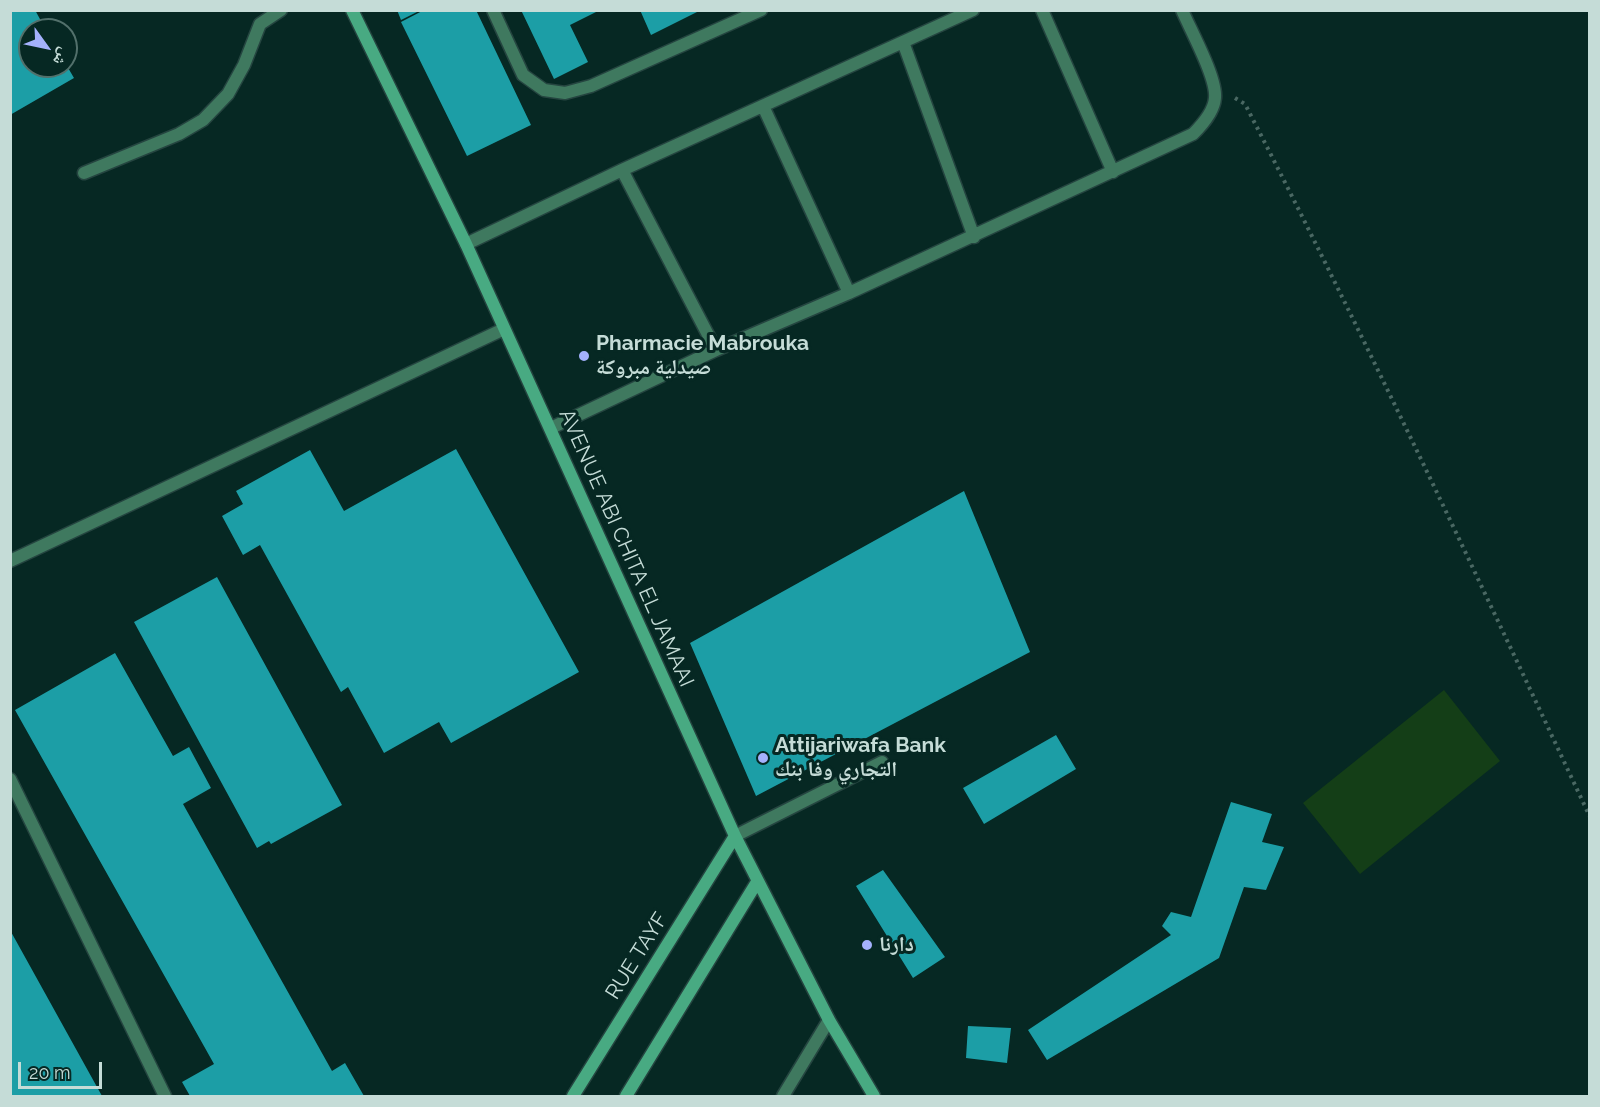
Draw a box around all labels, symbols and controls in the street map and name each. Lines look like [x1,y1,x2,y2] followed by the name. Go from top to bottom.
[18,18,78,78] north arrow
[49,45,74,69] text: ش
[596,331,809,381] place label: Pharmacie Mabrouka صيدلية مبروكة
[577,349,591,363] marker: Pharmacie Mabrouka صيدلية مبروكة
[553,405,699,691] street label: AVENUE ABI CHITA EL JAMAAI
[775,733,946,783] place label: Attijariwafa Bank التجاري وفا بنك
[756,751,770,765] marker: Attijariwafa Bank التجاري وفا بنك
[600,908,674,1004] street label: RUE TAYF
[879,932,914,958] place label: دارنا
[860,938,874,952] marker: دارنا
[21,1050,105,1088] scale bar
[29,1062,71,1083] text: 20 m

